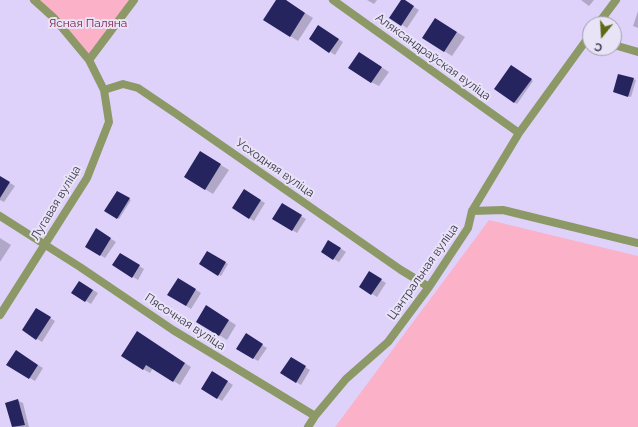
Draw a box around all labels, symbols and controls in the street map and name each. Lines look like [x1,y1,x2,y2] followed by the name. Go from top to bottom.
[373,10,493,104] street label: Аляксандраўская вуліца
[49,16,127,30] park label: Ясная Паляна
[582,16,622,56] north arrow
[593,40,604,54] text: С
[233,136,317,200] street label: Усходняя вуліца
[28,163,84,243] street label: Лугавая вуліца
[385,221,461,323] street label: Цэнтральная вуліца
[142,291,228,353] street label: Пясочная вуліца

